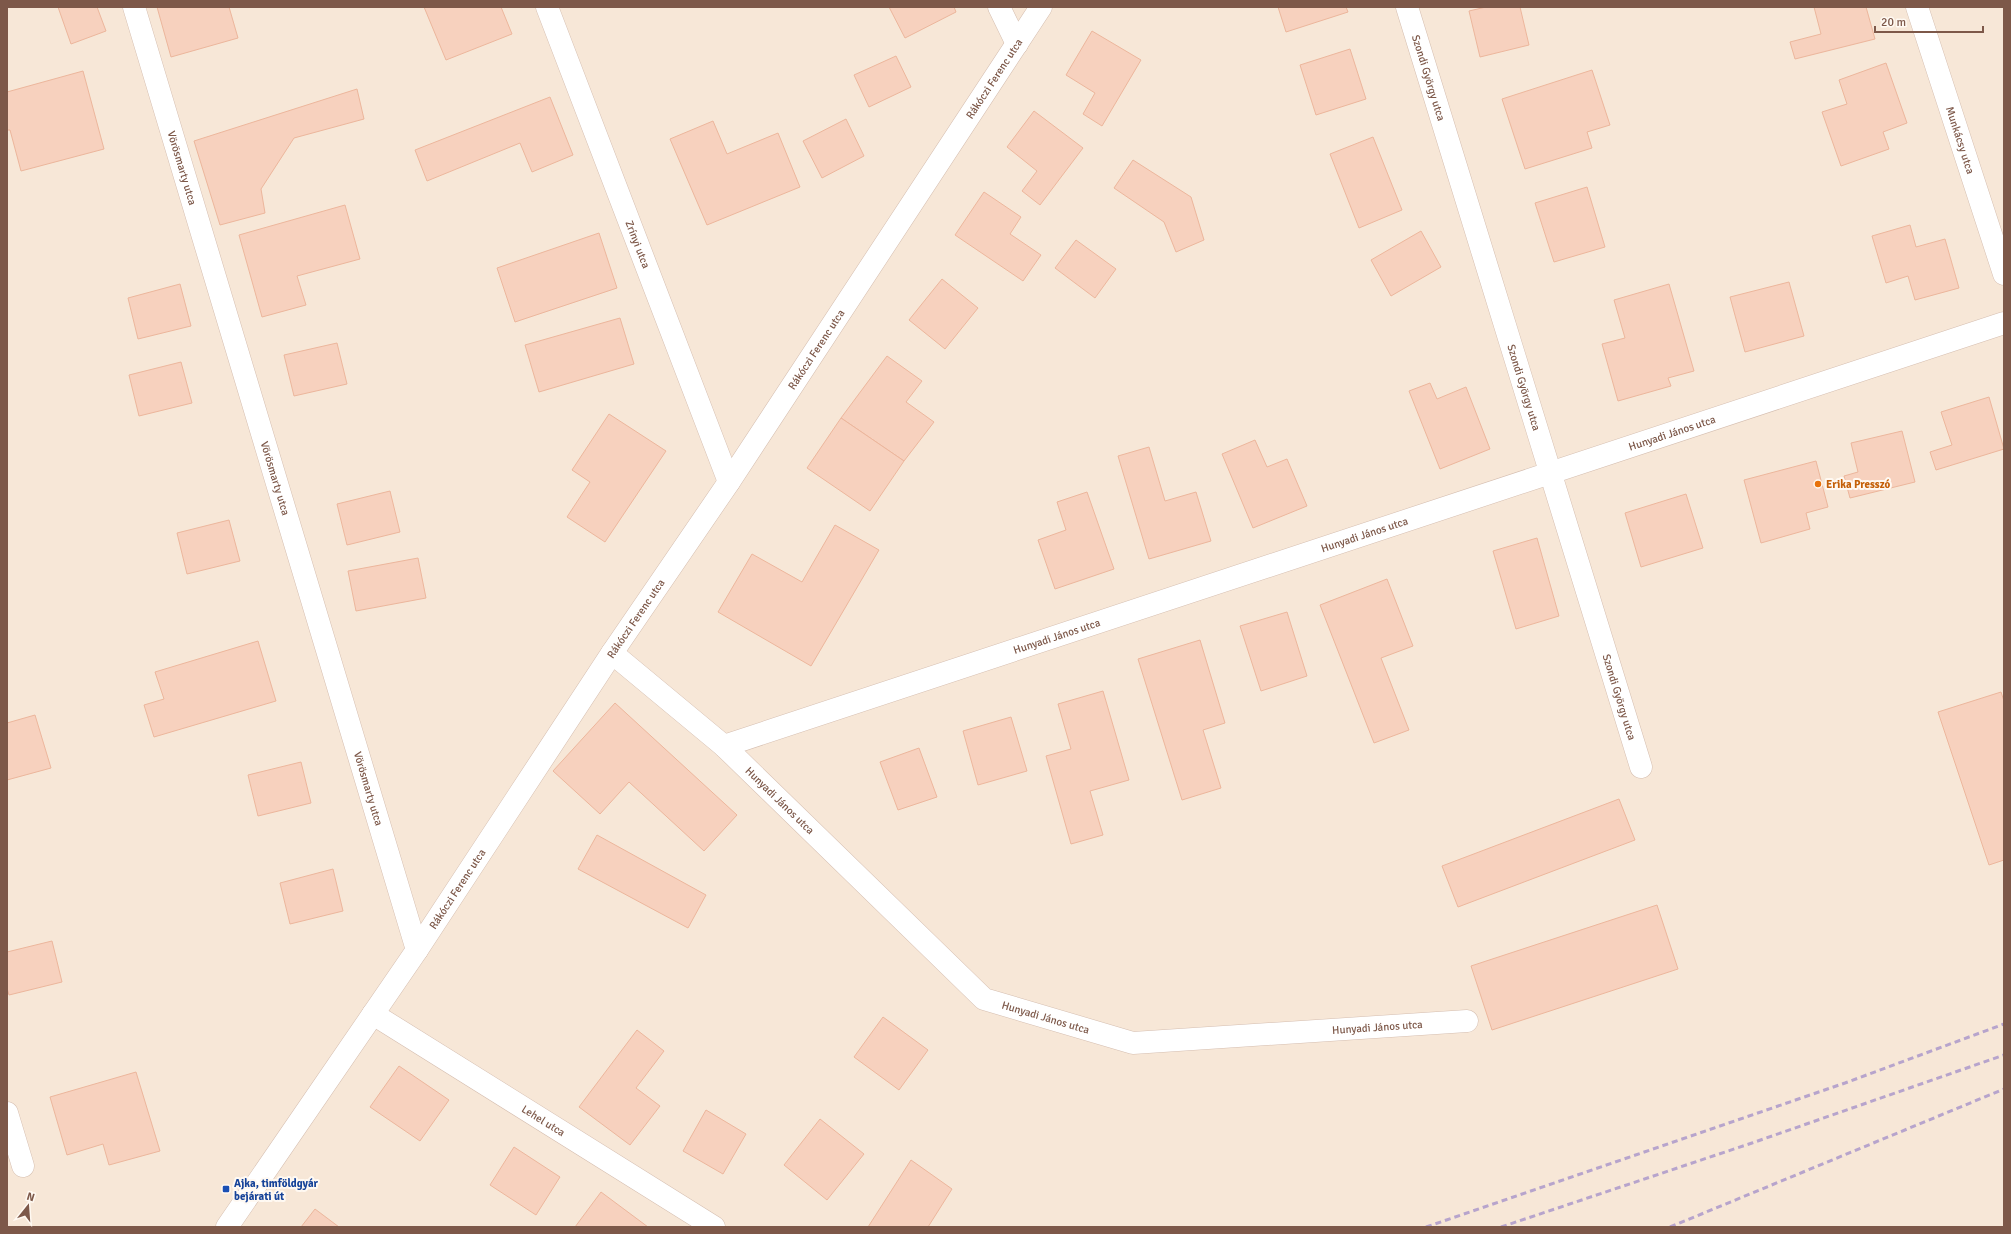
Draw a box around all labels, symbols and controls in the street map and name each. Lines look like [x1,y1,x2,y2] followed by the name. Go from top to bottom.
[1875,8,1983,34] scale bar
[1881,15,1906,30] text: 20 m
[1409,33,1448,123] street label: Szondi György utca
[963,36,1026,121] street label: Rákóczi Ferenc utca
[1943,105,1977,176] street label: Munkácsy utca
[165,129,199,207] street label: Vörösmarty utca
[622,219,653,271] street label: Zrínyi utca
[785,307,848,392] street label: Rákóczi Ferenc utca
[1504,343,1543,433] street label: Szondi György utca
[1627,413,1718,454] street label: Hunyadi János utca
[258,440,292,517] street label: Vörösmarty utca
[1826,478,1891,491] place label: Erika Presszó
[1813,479,1823,489] marker: Erika Presszó
[1319,514,1410,555] street label: Hunyadi János utca
[604,576,668,661] street label: Rákóczi Ferenc utca
[1012,616,1102,657] street label: Hunyadi János utca
[1600,653,1638,742] street label: Szondi György utca
[351,750,385,828] street label: Vörösmarty utca
[742,764,817,837] street label: Hunyadi János utca
[427,846,489,932] street label: Rákóczi Ferenc utca
[1000,999,1091,1037] street label: Hunyadi János utca
[1332,1018,1424,1037] street label: Hunyadi János utca
[519,1102,568,1140] street label: Lehel utca
[234,1177,319,1203] place label: Ajka, timföldgyár bejárati út
[221,1184,231,1194] marker: Ajka, timföldgyár bejárati út
[8,1186,48,1226] north arrow
[25,1190,36,1204] text: N

